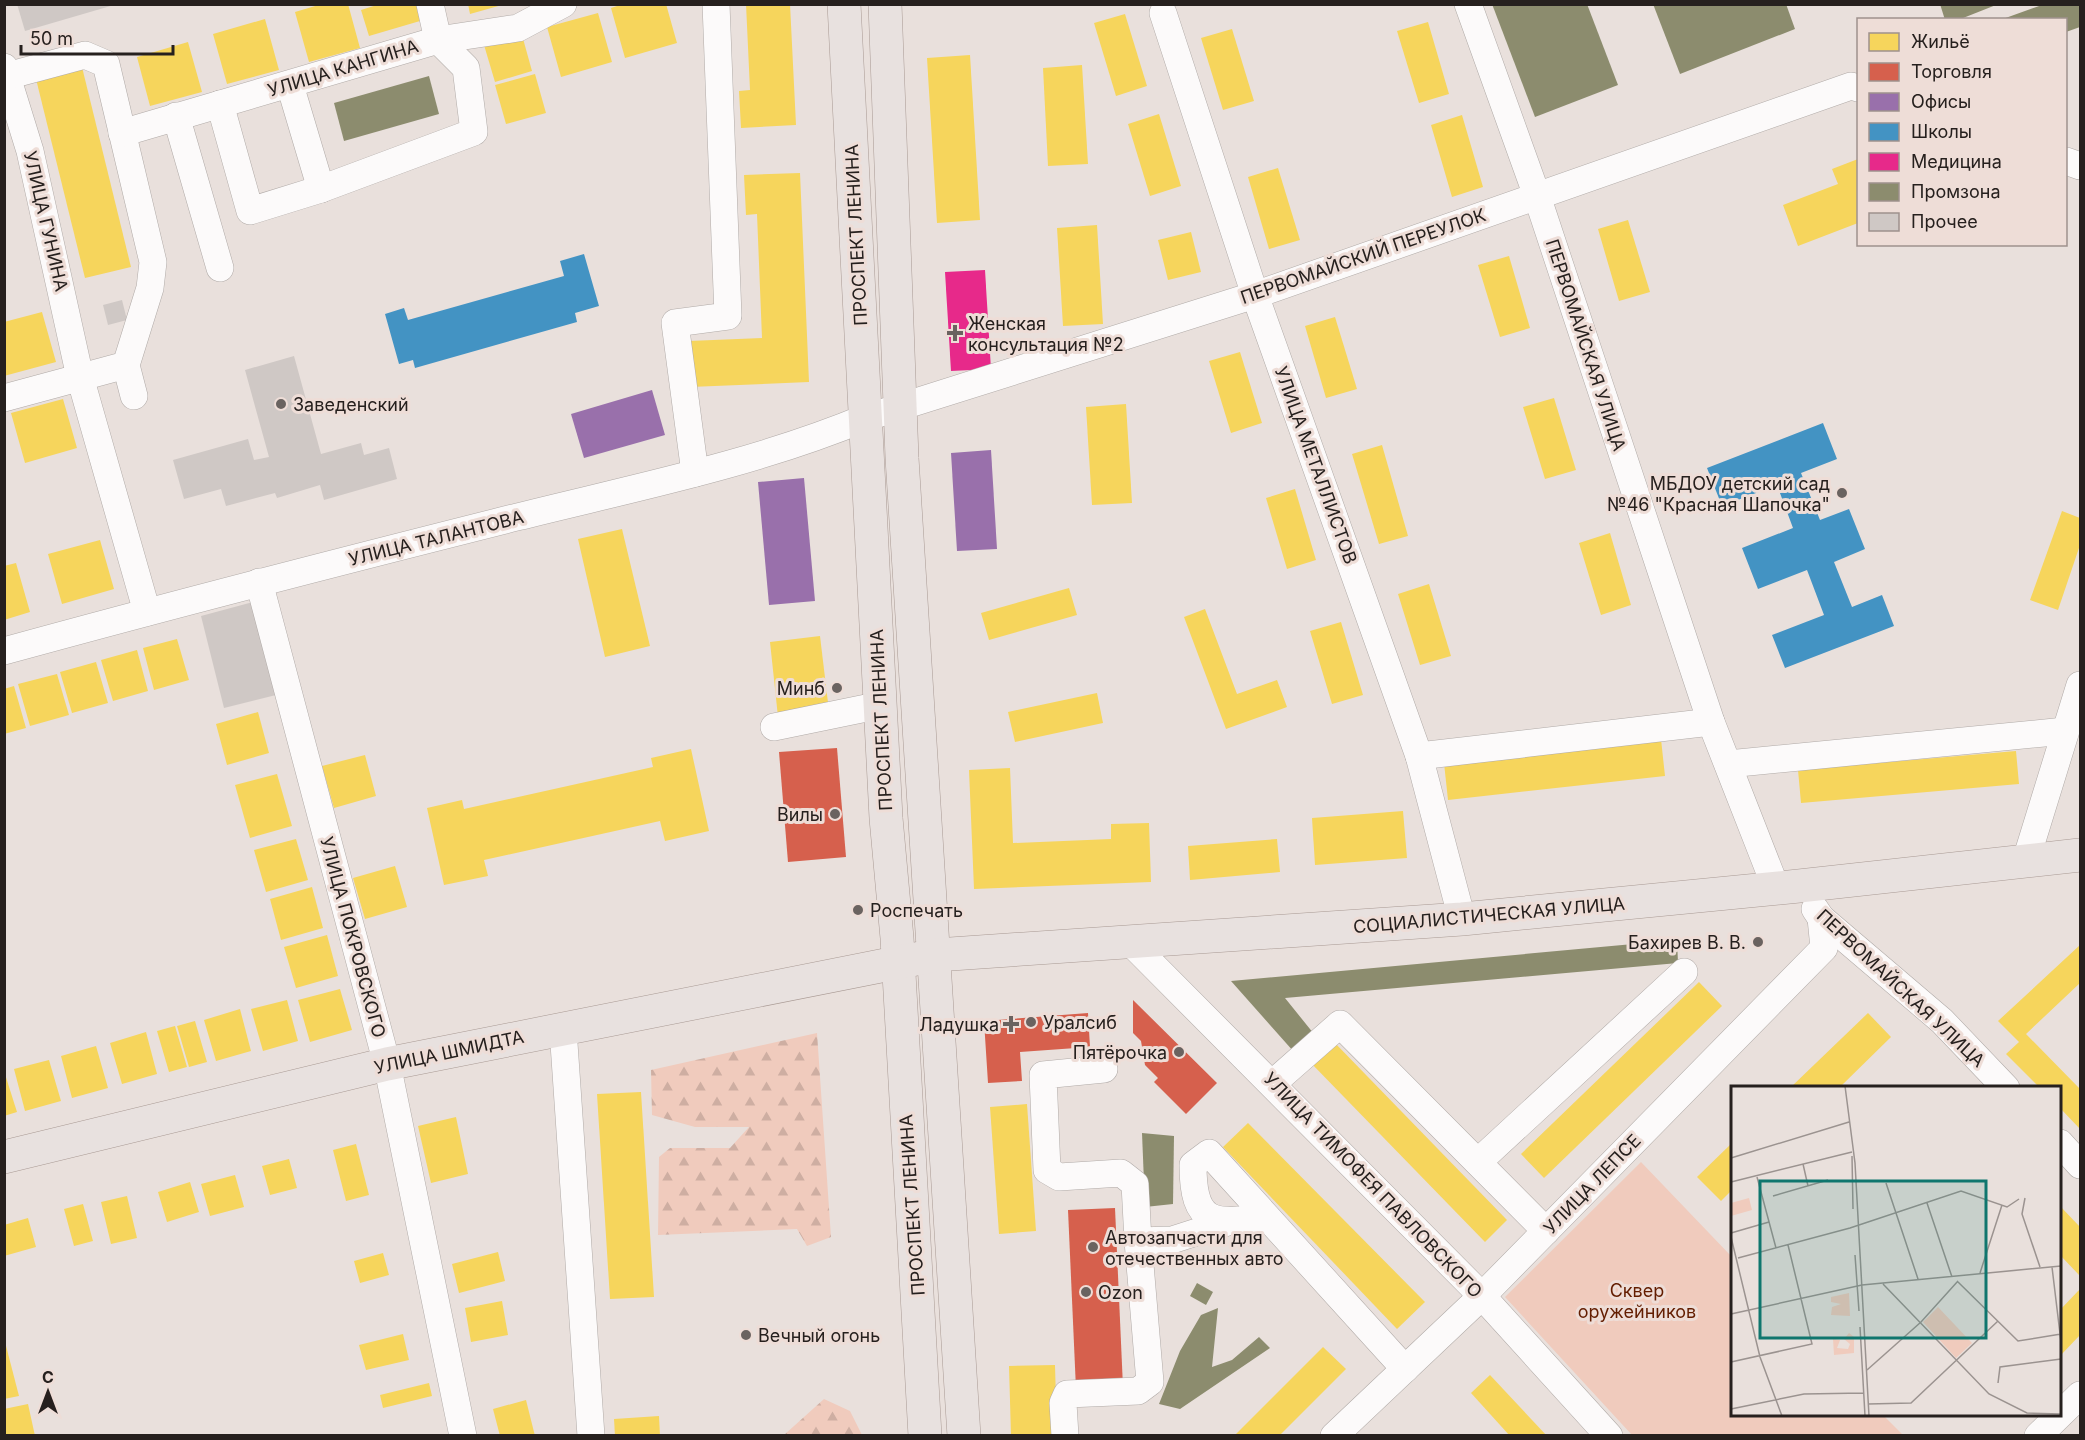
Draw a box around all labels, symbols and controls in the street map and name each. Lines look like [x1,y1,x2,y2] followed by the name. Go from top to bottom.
[21,18,172,56] scale bar
[1857,18,2067,246] legend
[30,28,73,49] text: 50 m
[1911,31,1970,52] text: Жильё
[265,35,421,101] street label: УЛИЦА КАНГИНА
[1911,61,1992,82] text: Торговля
[1911,91,1971,112] text: Офисы
[1911,121,1972,142] text: Школы
[841,144,871,326] street label: ПРОСПЕКТ ЛЕНИНА
[20,149,72,293] street label: УЛИЦА ГУНИНА
[1911,151,2002,172] text: Медицина
[1911,181,2001,202] text: Промзона
[1237,203,1488,308] street label: ПЕРВОМАЙСКИЙ ПЕРЕУЛОК
[1911,211,1978,232] text: Прочее
[1542,236,1631,454] street label: ПЕРВОМАЙСКАЯ УЛИЦА
[968,313,1124,355] place label: Женская консультация №2
[946,324,964,342] marker: Женская консультация №2
[1270,363,1362,567] street label: УЛИЦА МЕТАЛЛИСТОВ
[293,394,409,415] place label: Заведенский
[274,397,288,411] marker: Заведенский
[1607,473,1830,515] place label: МБДОУ детский сад №46 "Красная Шапочка"
[1835,486,1849,500] marker: МБДОУ детский сад №46 "Красная Шапочка"
[346,506,526,570] street label: УЛИЦА ТАЛАНТОВА
[866,629,896,811] street label: ПРОСПЕКТ ЛЕНИНА
[777,678,825,699] place label: Минб
[830,681,844,695] marker: Минб
[777,804,823,825] place label: Вилы
[828,807,842,821] marker: Вилы
[316,834,390,1040] street label: УЛИЦА ПОКРОВСКОГО
[1352,893,1626,937] street label: СОЦИАЛИСТИЧЕСКАЯ УЛИЦА
[870,900,963,921] place label: Роспечать
[851,903,865,917] marker: Роспечать
[1813,904,1990,1071] street label: ПЕРВОМАЙСКАЯ УЛИЦА
[1628,932,1746,953] place label: Бахирев В. В.
[1751,935,1765,949] marker: Бахирев В. В.
[1043,1012,1117,1033] place label: Уралсиб
[919,1014,999,1035] place label: Ладушка
[1024,1015,1038,1029] marker: Уралсиб
[1004,1017,1018,1031] marker: Ладушка
[372,1026,526,1078] street label: УЛИЦА ШМИДТА
[1073,1042,1167,1063] place label: Пятёрочка
[1172,1045,1186,1059] marker: Пятёрочка
[1260,1068,1486,1302] street label: УЛИЦА ТИМОФЕЯ ПАВЛОВСКОГО
[1731,1086,2061,1416] inset map
[895,1114,929,1296] street label: ПРОСПЕКТ ЛЕНИНА
[1539,1130,1645,1238] street label: УЛИЦА ЛЕПСЕ
[1105,1227,1284,1269] place label: Автозапчасти для отечественных авто
[1086,1240,1100,1254] marker: Автозапчасти для отечественных авто
[1578,1280,1696,1322] park label: Сквер оружейников
[1098,1282,1143,1303] place label: Ozon
[1079,1285,1093,1299] marker: Ozon
[758,1325,880,1346] place label: Вечный огонь
[739,1328,753,1342] marker: Вечный огонь
[18,1362,78,1422] north arrow
[42,1367,54,1387] text: С

